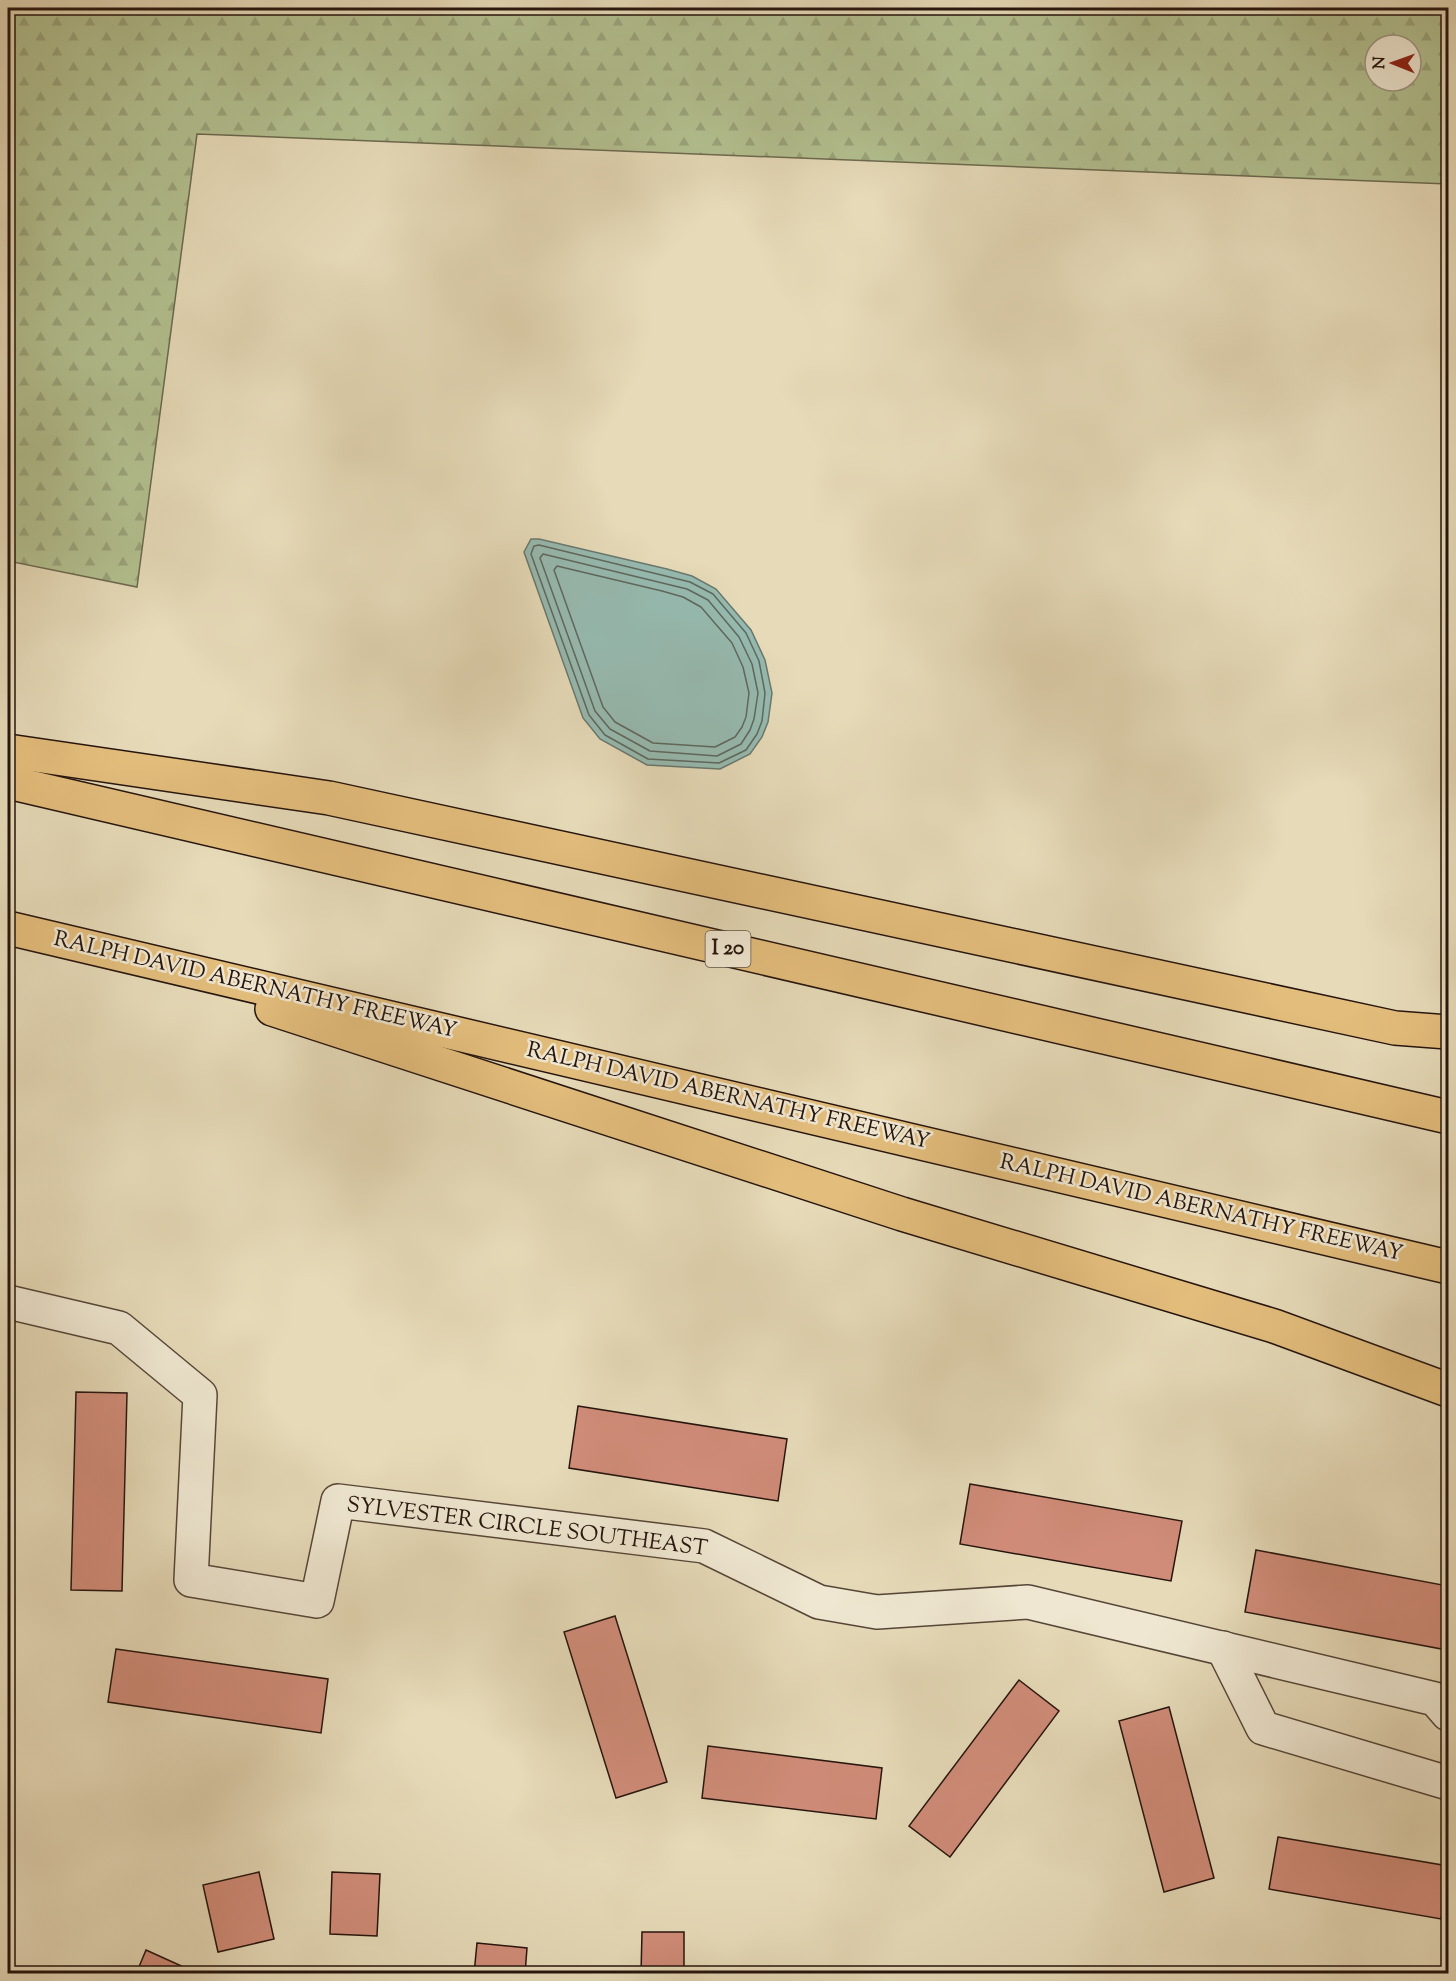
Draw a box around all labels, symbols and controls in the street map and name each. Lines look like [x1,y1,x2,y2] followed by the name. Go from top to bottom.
[1363,33,1423,93] north arrow
[1369,56,1392,69] text: N
[50,924,460,1048] street label: RALPH DAVID ABERNATHY FREEWAY
[706,931,750,967] road number: I 20
[523,1035,933,1159] street label: RALPH DAVID ABERNATHY FREEWAY
[996,1147,1406,1271] street label: RALPH DAVID ABERNATHY FREEWAY
[345,1490,710,1566] street label: SYLVESTER CIRCLE SOUTHEAST

